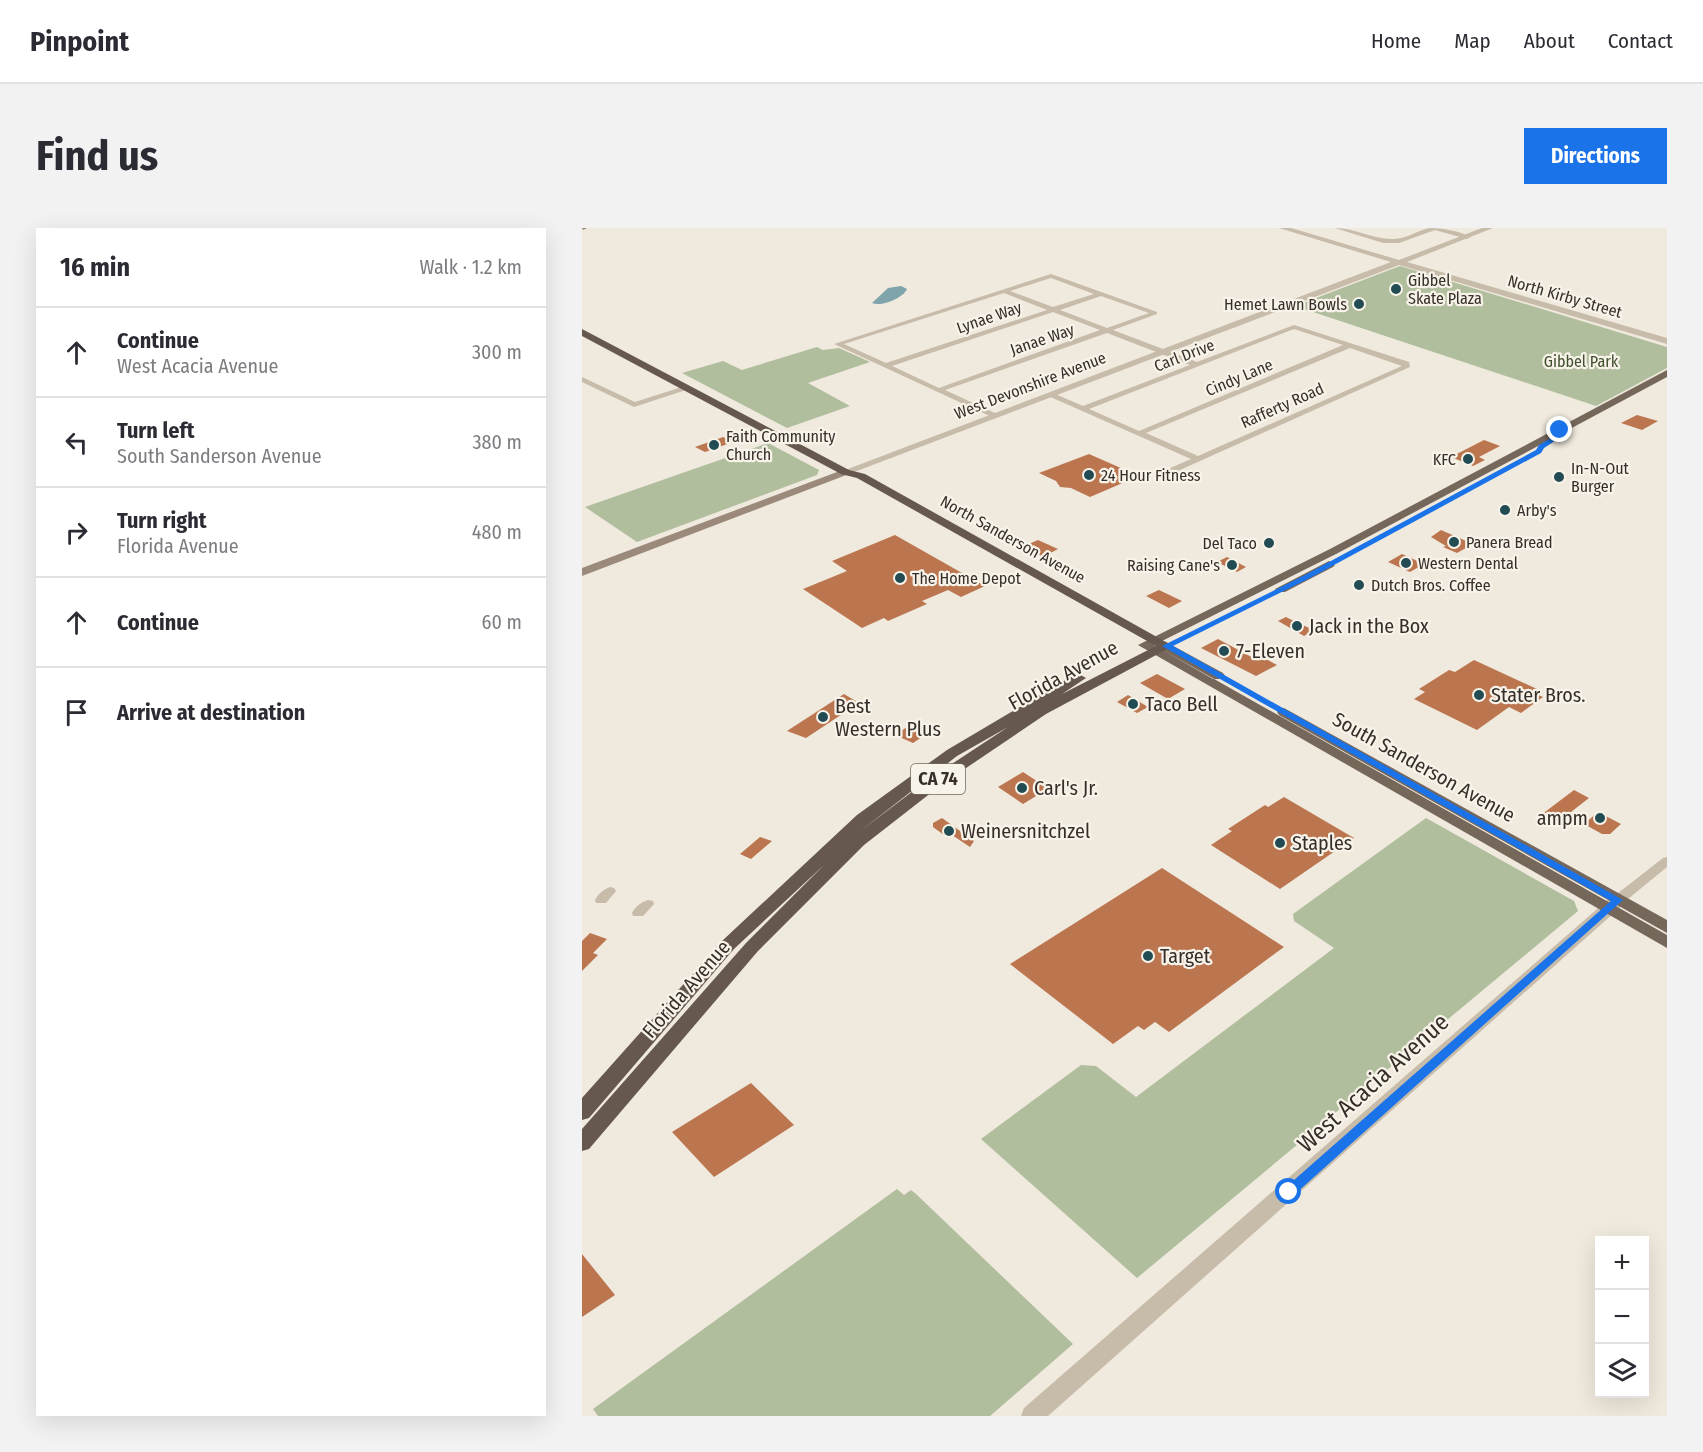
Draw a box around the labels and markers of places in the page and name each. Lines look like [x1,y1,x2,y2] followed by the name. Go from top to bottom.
[1408,271,1482,308] place label: Gibbel Skate Plaza
[1389,282,1403,296] marker: Gibbel Skate Plaza
[1224,295,1347,314] place label: Hemet Lawn Bowls
[1352,297,1366,311] marker: Hemet Lawn Bowls
[726,427,836,464] place label: Faith Community Church
[707,438,721,452] marker: Faith Community Church
[1433,450,1456,469] place label: KFC
[1461,452,1475,466] marker: KFC
[1571,459,1630,496] place label: In-N-Out Burger
[1101,466,1201,485] place label: 24 Hour Fitness
[1082,468,1096,482] marker: 24 Hour Fitness
[1552,470,1566,484] marker: In-N-Out Burger
[1517,501,1557,520] place label: Arby's
[1498,503,1512,517] marker: Arby's
[1466,533,1552,552] place label: Panera Bread
[1202,534,1257,553] place label: Del Taco
[1447,535,1461,549] marker: Panera Bread
[1262,536,1276,550] marker: Del Taco
[1418,554,1518,573] place label: Western Dental
[1127,556,1220,575] place label: Raising Cane's
[1399,556,1413,570] marker: Western Dental
[1225,558,1239,572] marker: Raising Cane's
[912,569,1022,588] place label: The Home Depot
[893,571,907,585] marker: The Home Depot
[1371,576,1491,595] place label: Dutch Bros. Coffee
[1352,578,1366,592] marker: Dutch Bros. Coffee
[1309,614,1429,638] place label: Jack in the Box
[1290,619,1304,633] marker: Jack in the Box
[1236,639,1305,663] place label: 7-Eleven
[1217,644,1231,658] marker: 7-Eleven
[1491,683,1586,707] place label: Stater Bros.
[1472,688,1486,702] marker: Stater Bros.
[1145,692,1218,716] place label: Taco Bell
[835,694,941,741] place label: Best Western Plus
[1126,697,1140,711] marker: Taco Bell
[816,710,830,724] marker: Best Western Plus
[1034,776,1098,800] place label: Carl's Jr.
[1015,781,1029,795] marker: Carl's Jr.
[1537,806,1588,830] place label: ampm
[1593,811,1607,825] marker: ampm
[961,819,1090,843] place label: Weinersnitchzel
[942,824,956,838] marker: Weinersnitchzel
[1292,831,1352,855] place label: Staples
[1273,836,1287,850] marker: Staples
[1160,944,1211,968] place label: Target
[1141,949,1155,963] marker: Target

